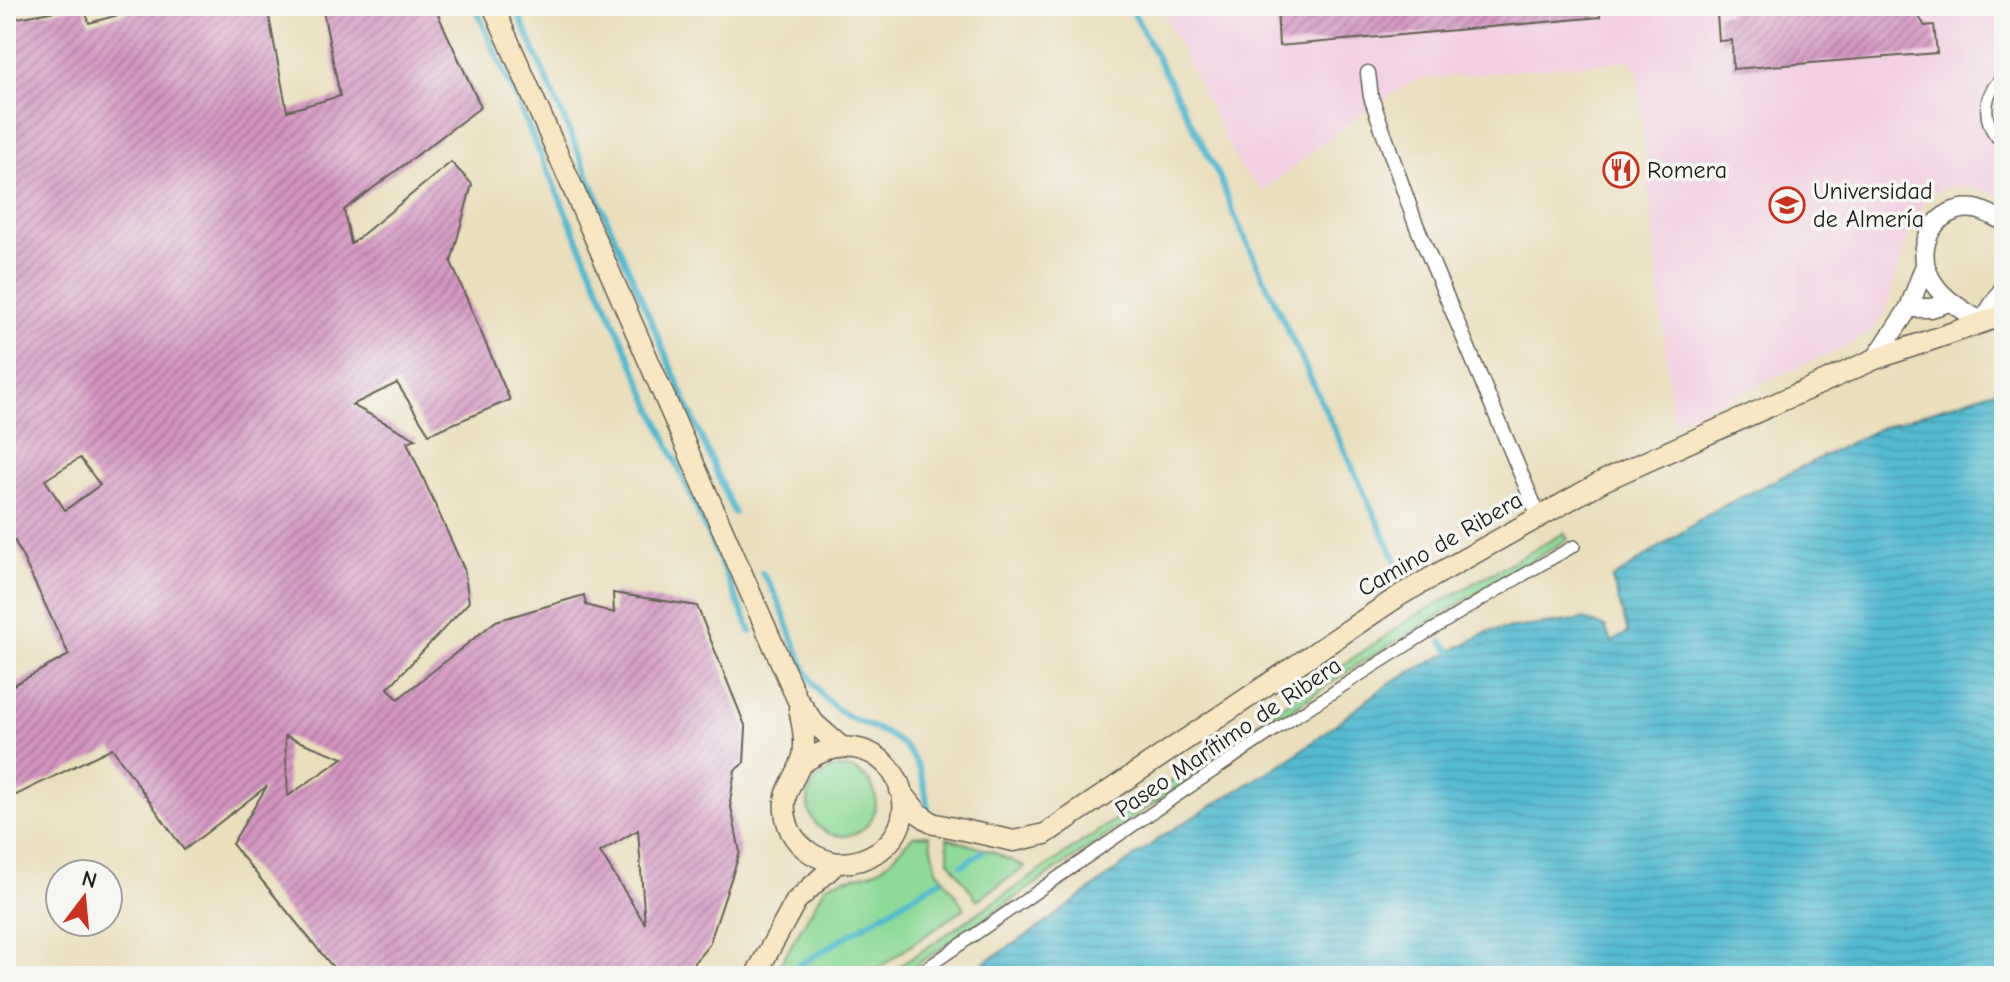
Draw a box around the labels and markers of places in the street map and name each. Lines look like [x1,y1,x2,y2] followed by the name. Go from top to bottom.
[1602,151,1640,189] restaurant icon: Romera
[1647,156,1727,184] place label: Romera
[1813,177,1933,233] place label: Universidad de Almería
[1768,186,1806,224] school or university icon: Universidad de Almería

